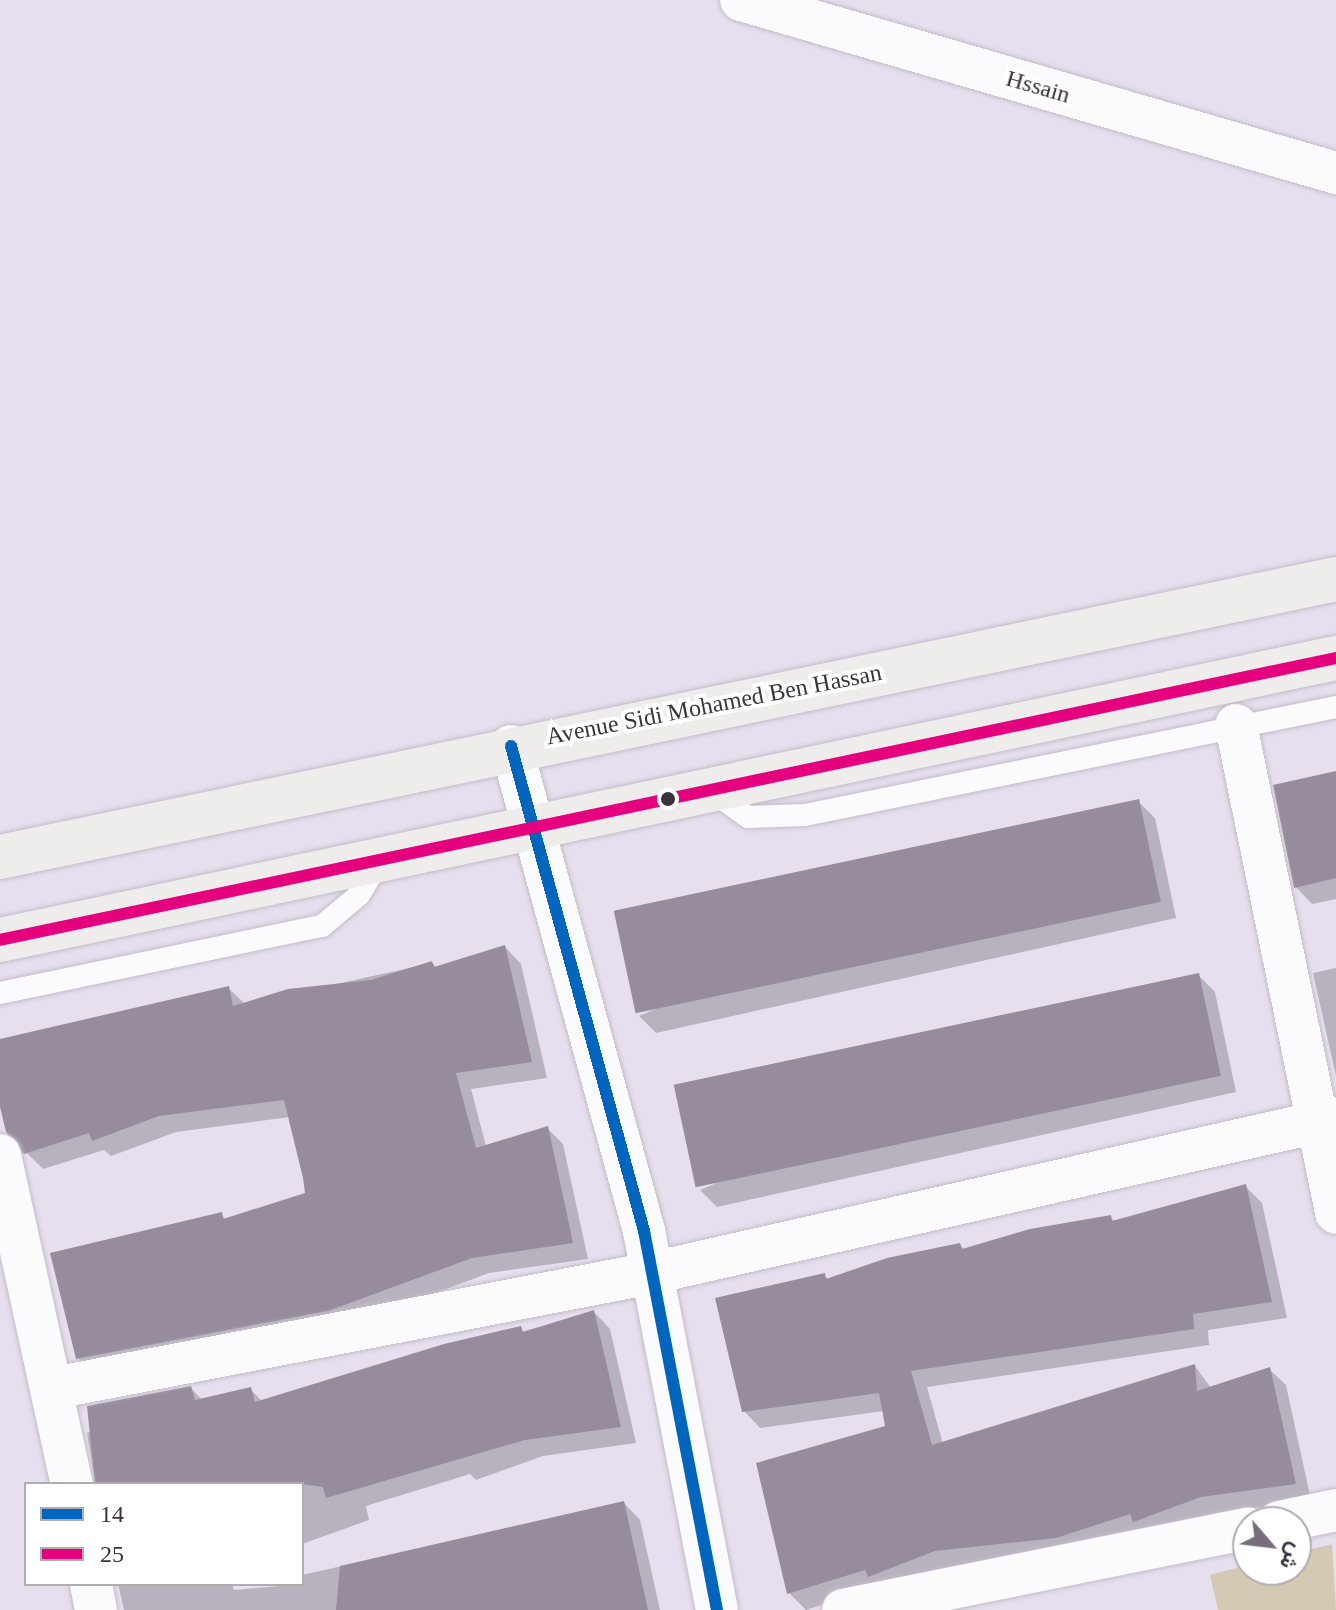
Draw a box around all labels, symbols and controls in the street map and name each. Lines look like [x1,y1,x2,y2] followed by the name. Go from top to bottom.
[1003,64,1073,110] street label: Hssain
[544,658,884,752] street label: Avenue Sidi Mohamed Ben Hassan
[660,791,676,807] unlabelled marker
[24,1482,304,1586] legend
[100,1501,124,1527] text: 14
[1232,1506,1312,1586] north arrow
[1275,1539,1309,1574] text: ش
[100,1541,124,1567] text: 25

